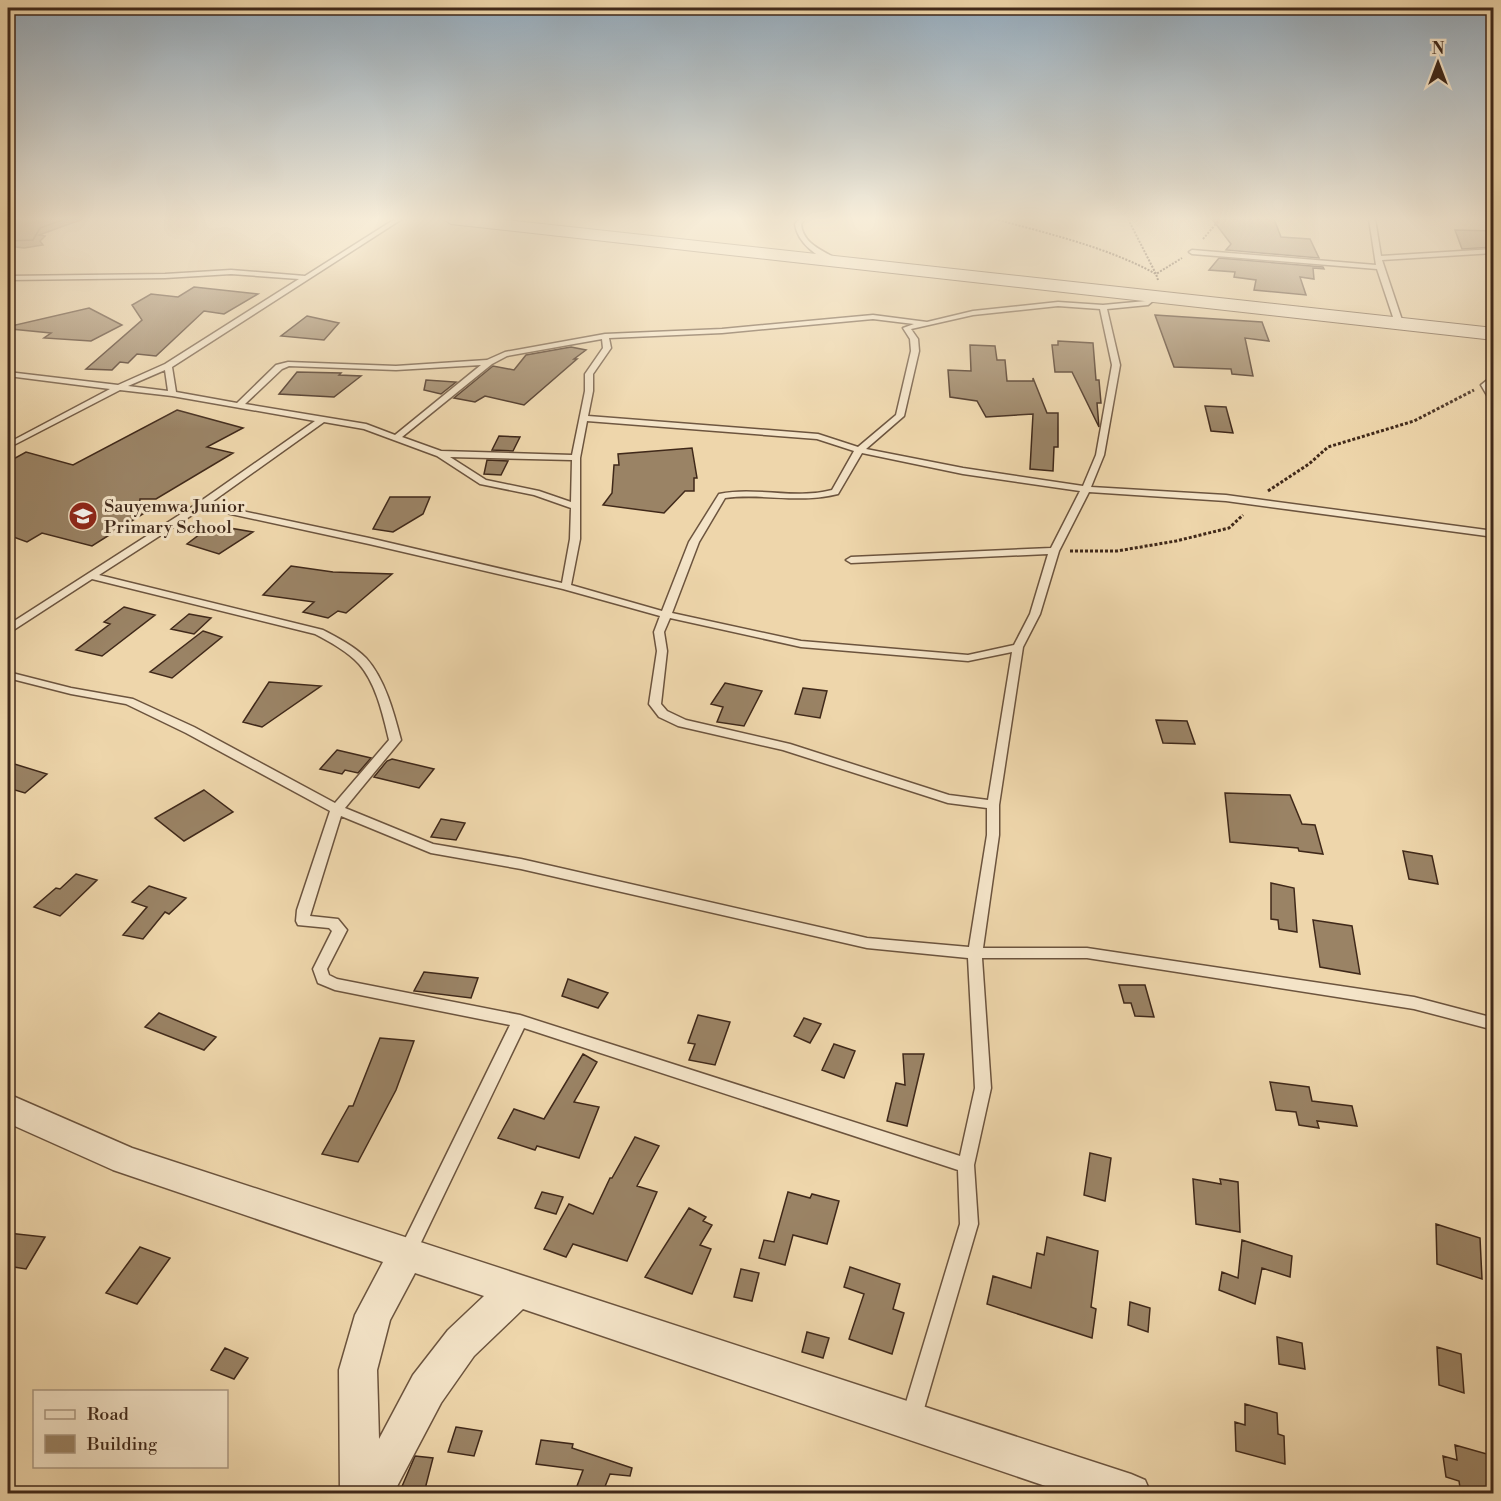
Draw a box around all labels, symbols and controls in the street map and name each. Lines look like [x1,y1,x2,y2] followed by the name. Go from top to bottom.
[1408,33,1468,93] north arrow
[1432,39,1445,59] text: N
[104,495,245,539] place label: Sauyemwa Junior Primary School
[67,500,99,532] school or university icon: Sauyemwa Junior Primary School
[33,1390,228,1468] legend
[87,1403,130,1426] text: Road
[86,1433,158,1456] text: Building

